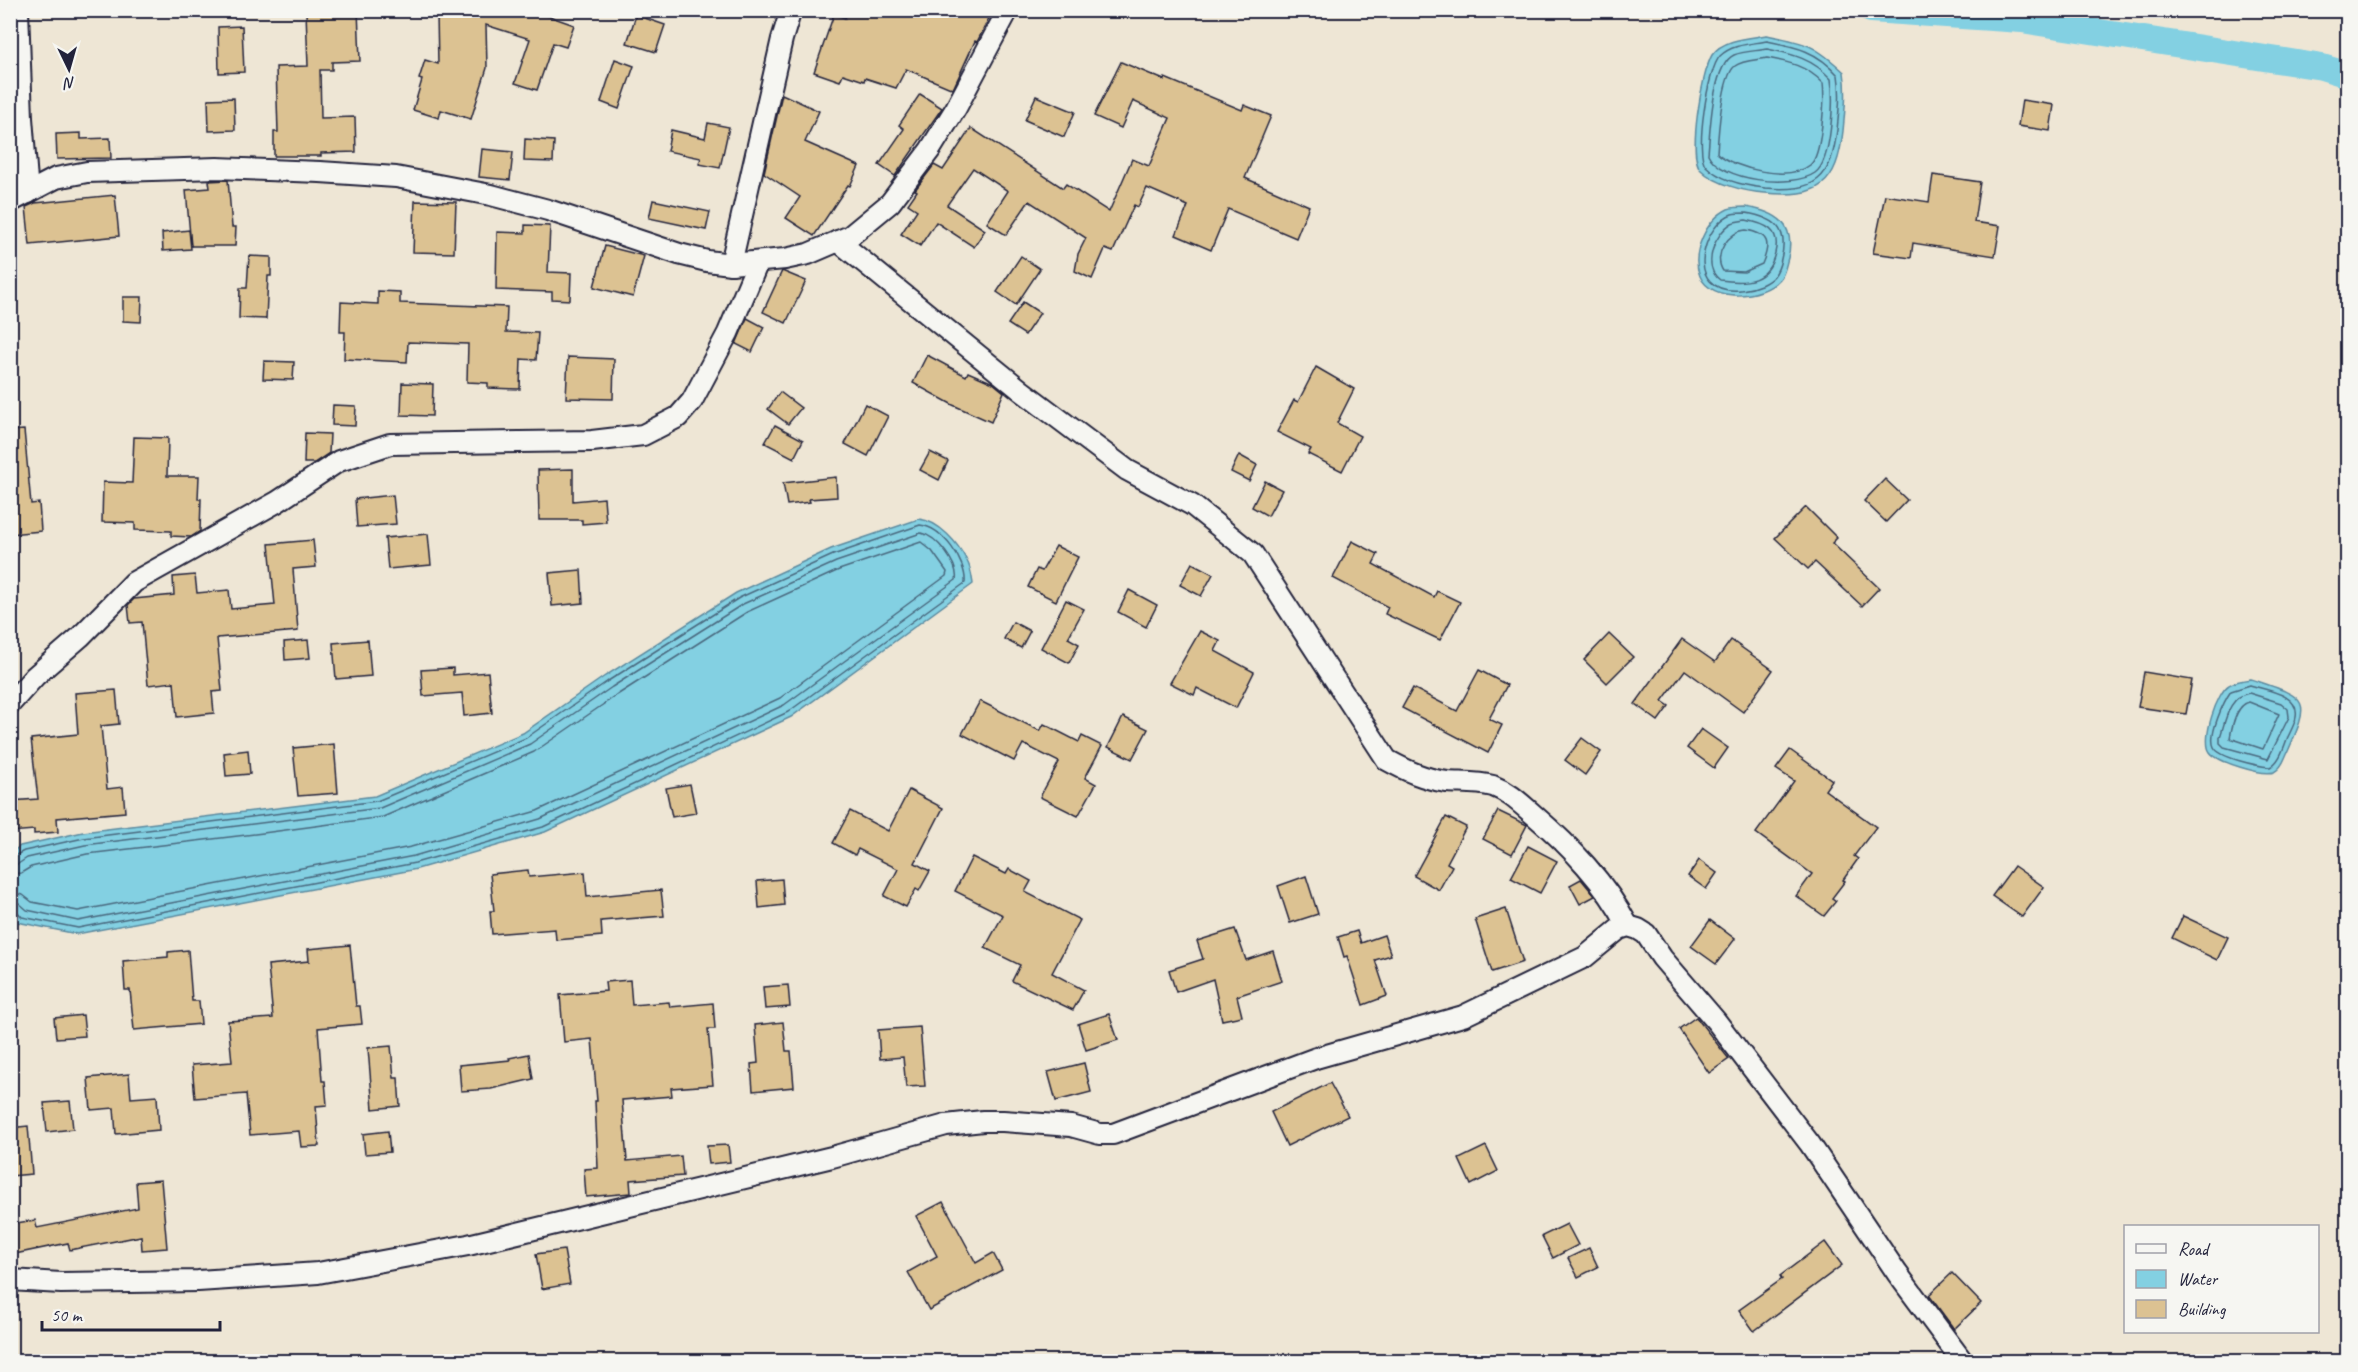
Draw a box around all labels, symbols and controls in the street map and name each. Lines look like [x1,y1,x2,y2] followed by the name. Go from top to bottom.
[39,39,99,99] north arrow
[61,73,76,94] text: N
[2124,1225,2319,1333] legend
[2178,1238,2211,1260] text: Road
[2178,1268,2219,1290] text: Water
[42,1294,220,1332] scale bar
[2178,1298,2227,1320] text: Building
[51,1304,84,1326] text: 50 m

